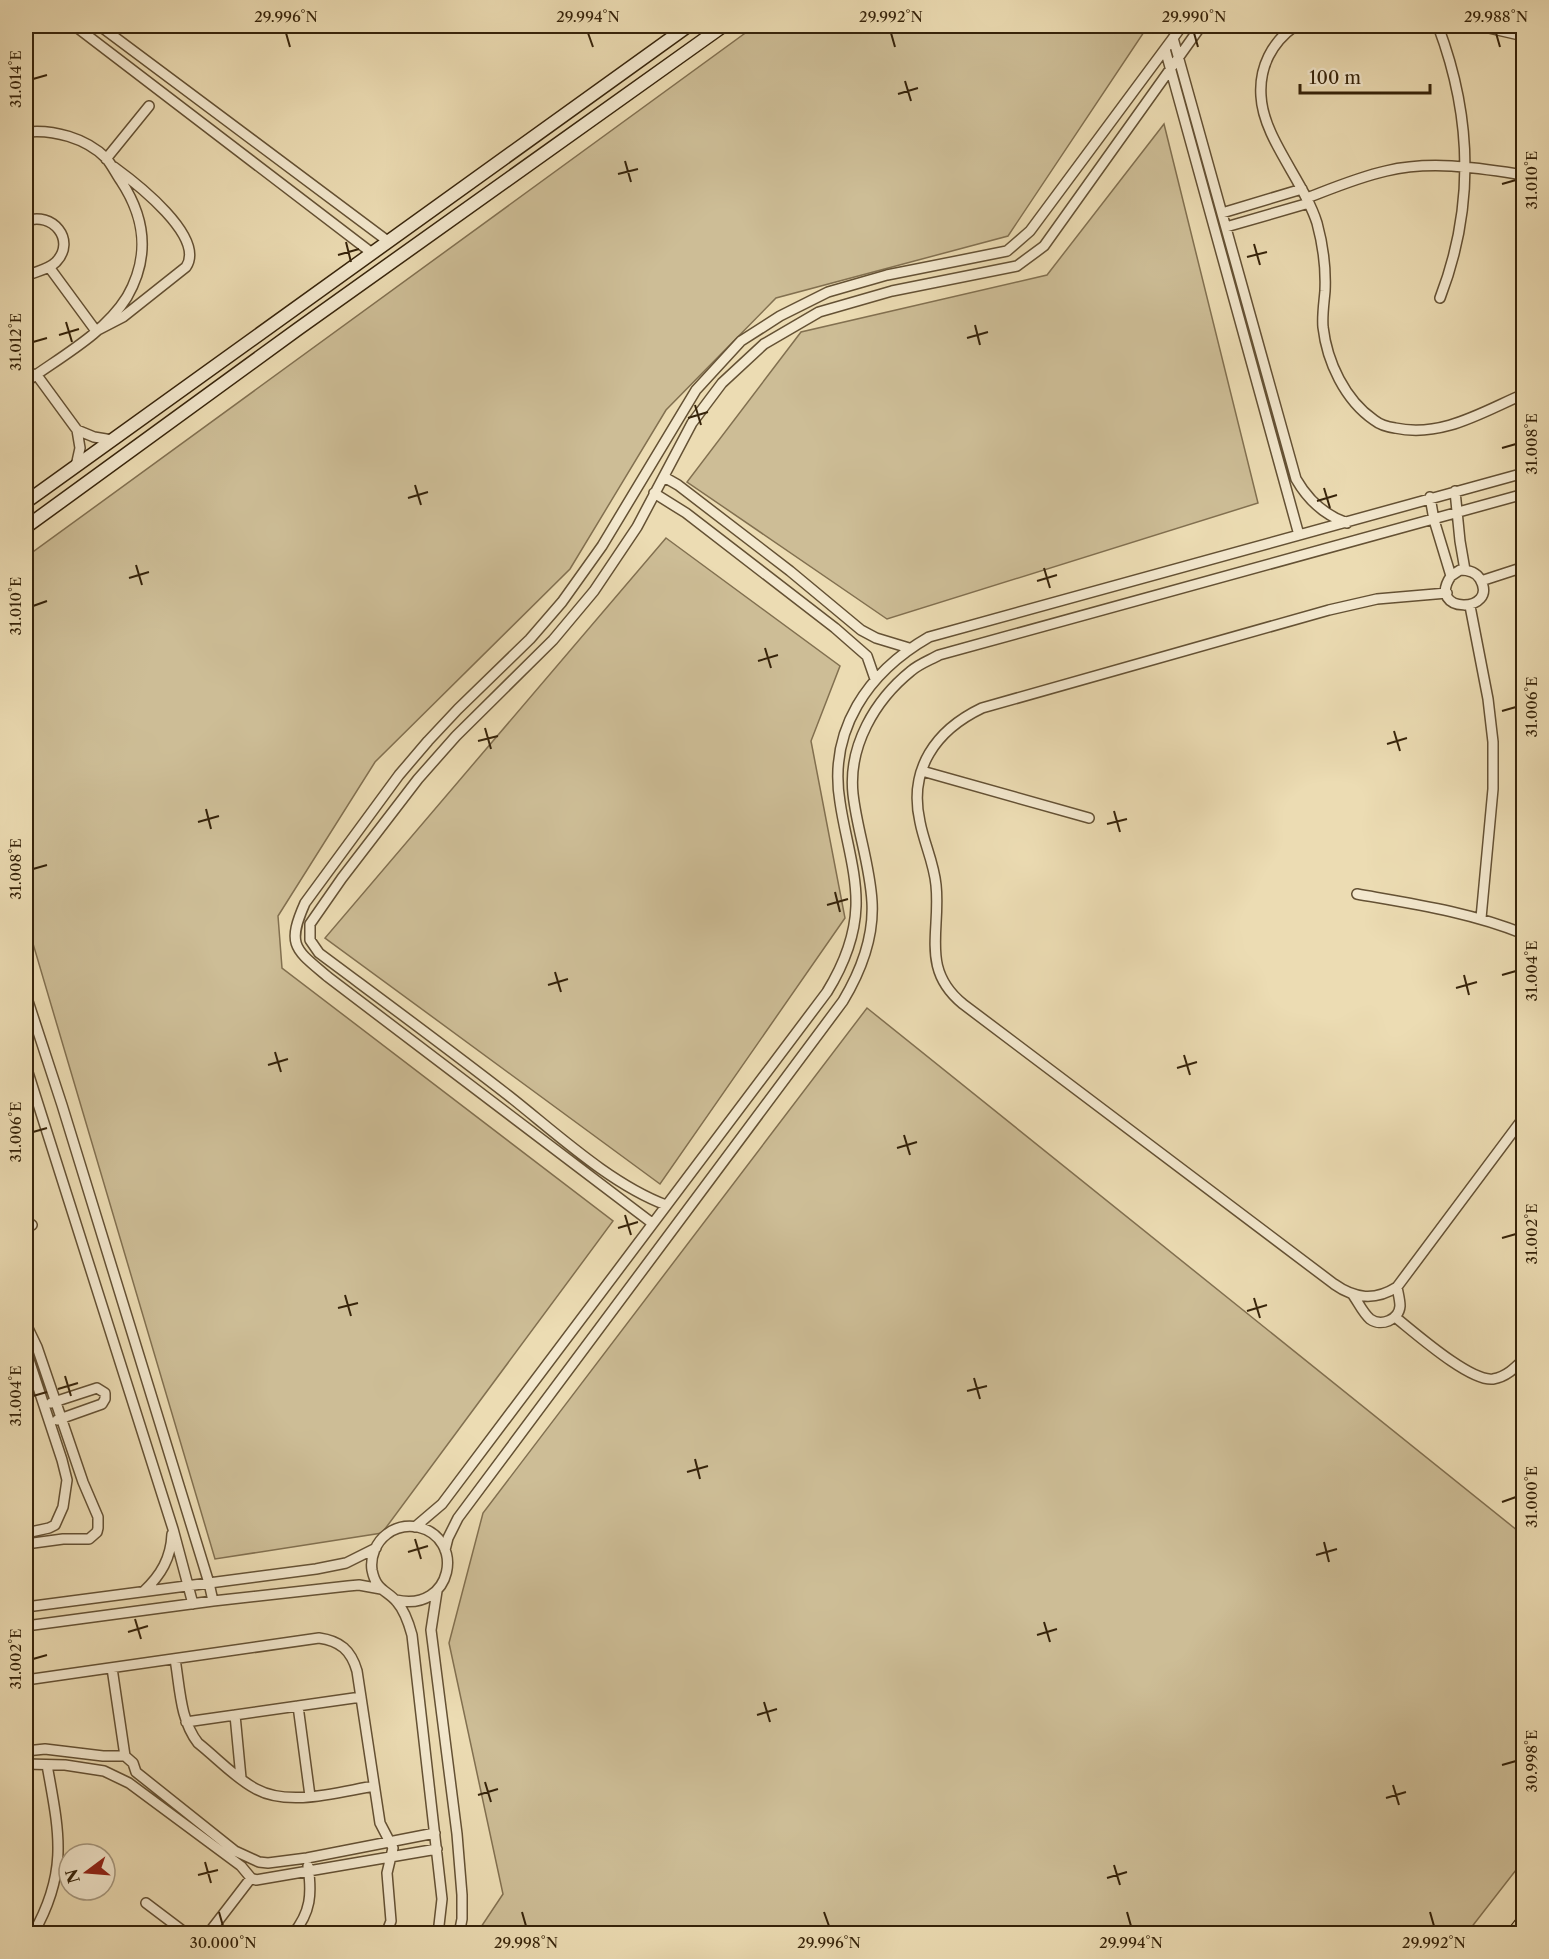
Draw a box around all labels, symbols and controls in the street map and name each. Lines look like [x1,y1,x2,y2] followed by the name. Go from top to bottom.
[254,7,318,26] text: 29.996°N
[556,7,620,26] text: 29.994°N
[859,7,923,26] text: 29.992°N
[1162,7,1226,26] text: 29.990°N
[1464,7,1528,26] text: 29.988°N
[6,50,25,108] text: 31.014°E
[1300,57,1430,95] scale bar
[1309,67,1361,89] text: 100 m
[1522,151,1541,209] text: 31.010°E
[6,313,25,371] text: 31.012°E
[1522,413,1541,475] text: 31.008°E
[6,577,25,635] text: 31.010°E
[1522,676,1541,738] text: 31.006°E
[6,838,25,900] text: 31.008°E
[1522,940,1541,1002] text: 31.004°E
[6,1101,25,1163] text: 31.006°E
[1522,1203,1541,1265] text: 31.002°E
[6,1365,25,1427] text: 31.004°E
[1522,1466,1541,1528] text: 31.000°E
[6,1628,25,1690] text: 31.002°E
[1522,1730,1541,1792] text: 30.998°E
[57,1842,117,1902] north arrow
[61,1867,84,1886] text: N
[189,1933,257,1952] text: 30.000°N
[494,1933,558,1952] text: 29.998°N
[797,1933,861,1952] text: 29.996°N
[1099,1933,1163,1952] text: 29.994°N
[1402,1933,1466,1952] text: 29.992°N

